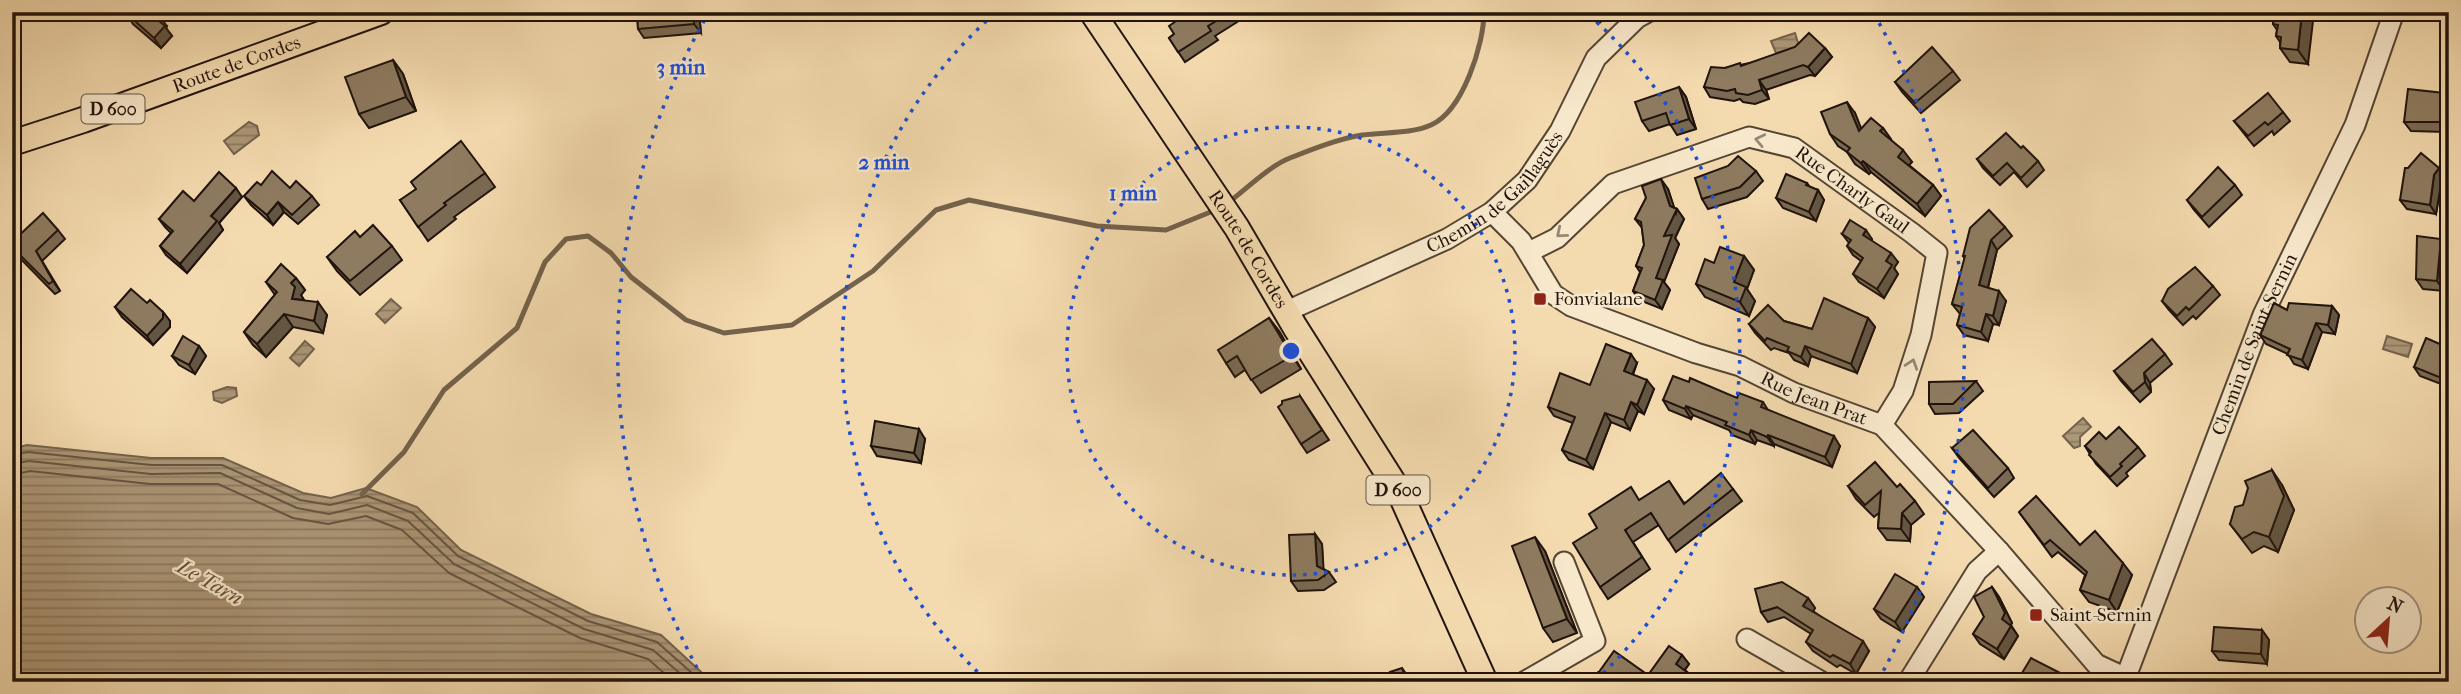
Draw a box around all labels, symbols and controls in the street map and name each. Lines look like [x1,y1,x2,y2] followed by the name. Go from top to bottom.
[170,31,304,98] street label: Route de Cordes
[657,55,706,79] text: 3 min
[82,94,144,124] road number: D 600
[1423,127,1568,258] street label: Chemin de Gaillaguès
[1754,134,1766,148] one-way arrow
[1791,141,1913,238] street label: Rue Charly Gaul
[858,150,910,174] text: 2 min
[1109,181,1158,205] text: 1 min
[1204,186,1293,312] street label: Route de Cordes
[1556,225,1569,237] one-way arrow
[2207,250,2302,439] street label: Chemin de Saint-Sernin
[1554,288,1643,310] place label: Fonvialane
[1532,291,1548,307] marker: Fonvialane
[1279,339,1303,363] centre of rings
[1903,358,1918,370] one-way arrow
[1757,367,1870,430] street label: Rue Jean Prat
[1366,476,1430,504] road number: D 600
[171,553,247,610] water label: Le Tarn
[2352,586,2422,656] north arrow
[2384,593,2407,619] text: N
[2050,604,2152,626] place label: Saint-Sernin
[2028,607,2044,623] marker: Saint-Sernin

